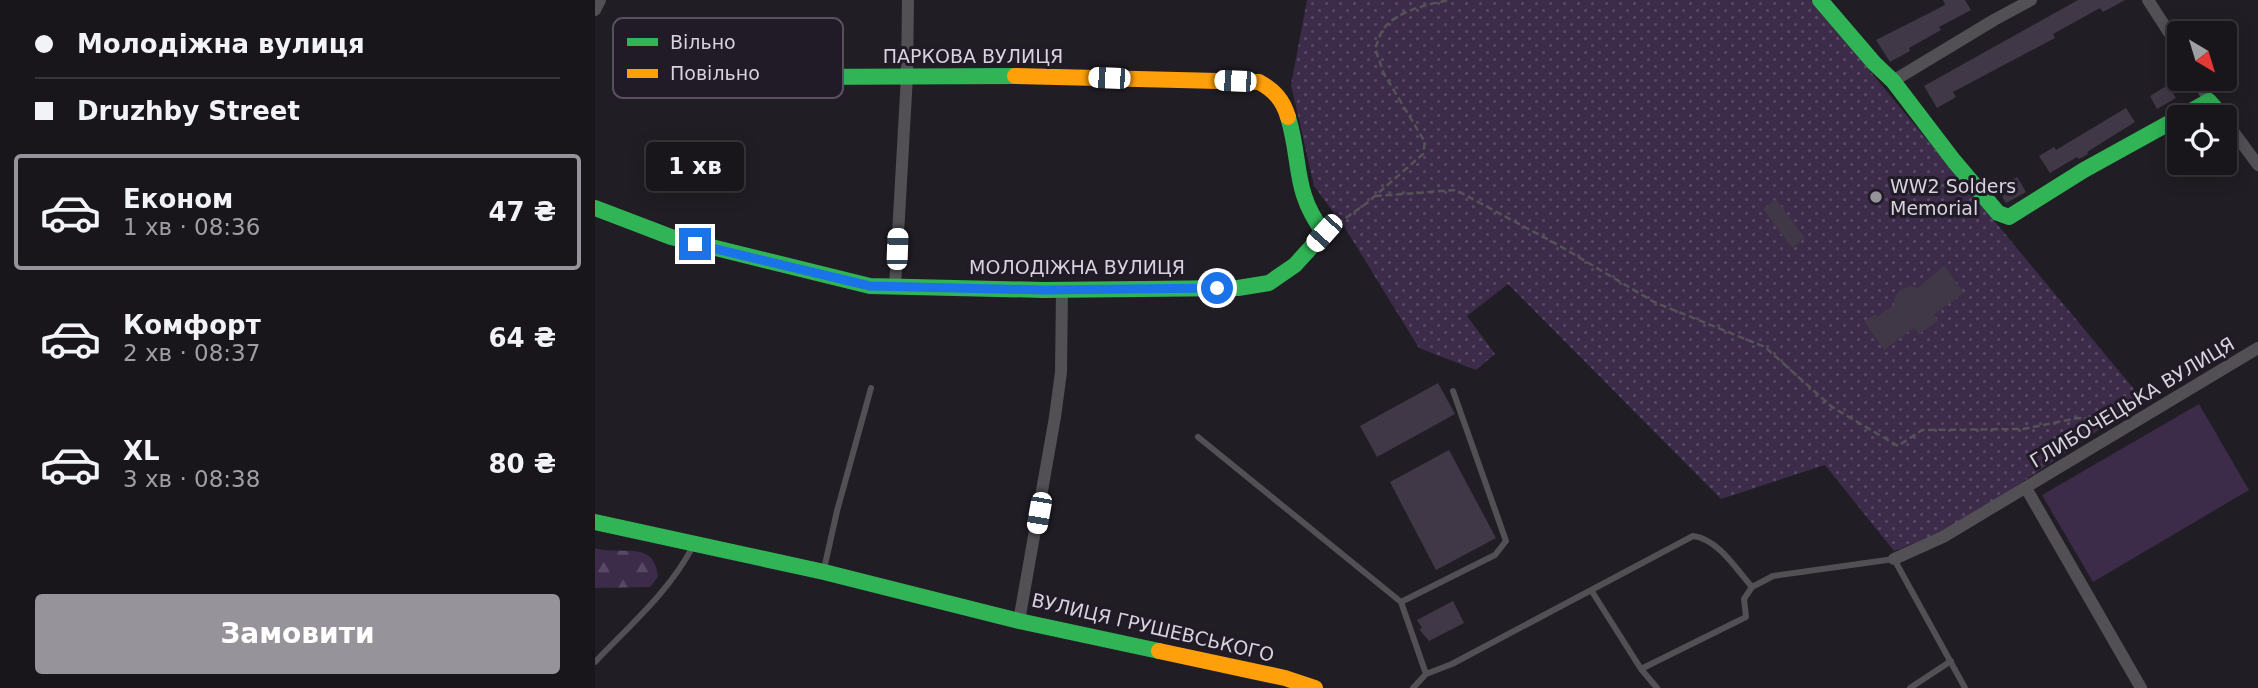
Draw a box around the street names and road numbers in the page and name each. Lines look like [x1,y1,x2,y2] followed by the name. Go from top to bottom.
[883,45,1063,67] street label: ПАРКОВА ВУЛИЦЯ
[969,256,1185,278] street label: МОЛОДІЖНА ВУЛИЦЯ
[2026,332,2238,472] street label: ГЛИБОЧЕЦЬКА ВУЛИЦЯ
[1030,588,1276,666] street label: ВУЛИЦЯ ГРУШЕВСЬКОГО

